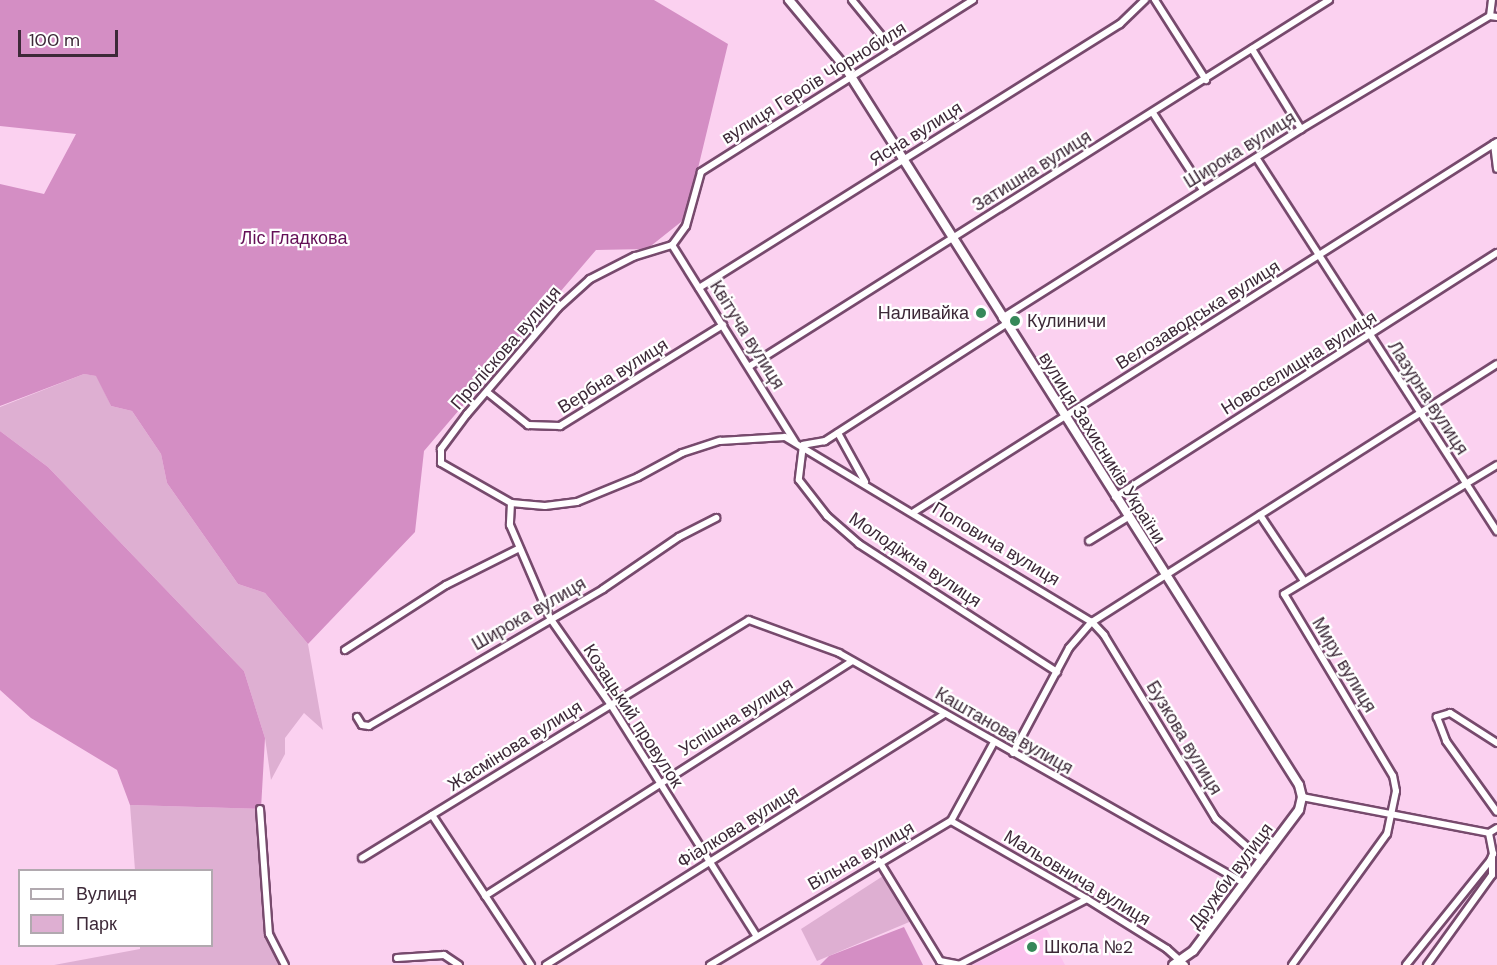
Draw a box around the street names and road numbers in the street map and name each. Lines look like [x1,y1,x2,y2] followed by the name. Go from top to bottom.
[718,17,910,149] street label: вулиця Героїв Чорнобиля
[866,97,966,171] street label: Ясна вулиця
[1180,107,1300,193] street label: Широка вулиця
[968,126,1096,216] street label: Затишна вулиця
[1112,256,1284,374] street label: Велозаводська вулиця
[705,277,789,393] street label: Квітуча вулиця
[446,282,566,414] street label: Проліскова вулиця
[1217,306,1381,420] street label: Новоселищна вулиця
[554,334,672,418] street label: Вербна вулиця
[1383,337,1473,459] street label: Лазурна вулиця
[1034,348,1170,548] street label: вулиця Захисників України
[928,497,1064,591] street label: Поповича вулиця
[845,508,985,612] street label: Молодіжна вулиця
[468,573,590,655] street label: Широка вулиця
[1307,614,1381,716] street label: Миру вулиця
[578,640,688,792] street label: Козацький провулок
[675,673,797,761] street label: Успішна вулиця
[1141,677,1227,799] street label: Бузкова вулиця
[931,683,1077,779] street label: Каштанова вулиця
[444,696,586,796] street label: Жасмінова вулиця
[673,781,803,873] street label: Фіалкова вулиця
[804,817,918,895] street label: Вільна вулиця
[1184,819,1278,933] street label: Дружби вулиця
[1000,826,1154,930] street label: Мальовнича вулиця

